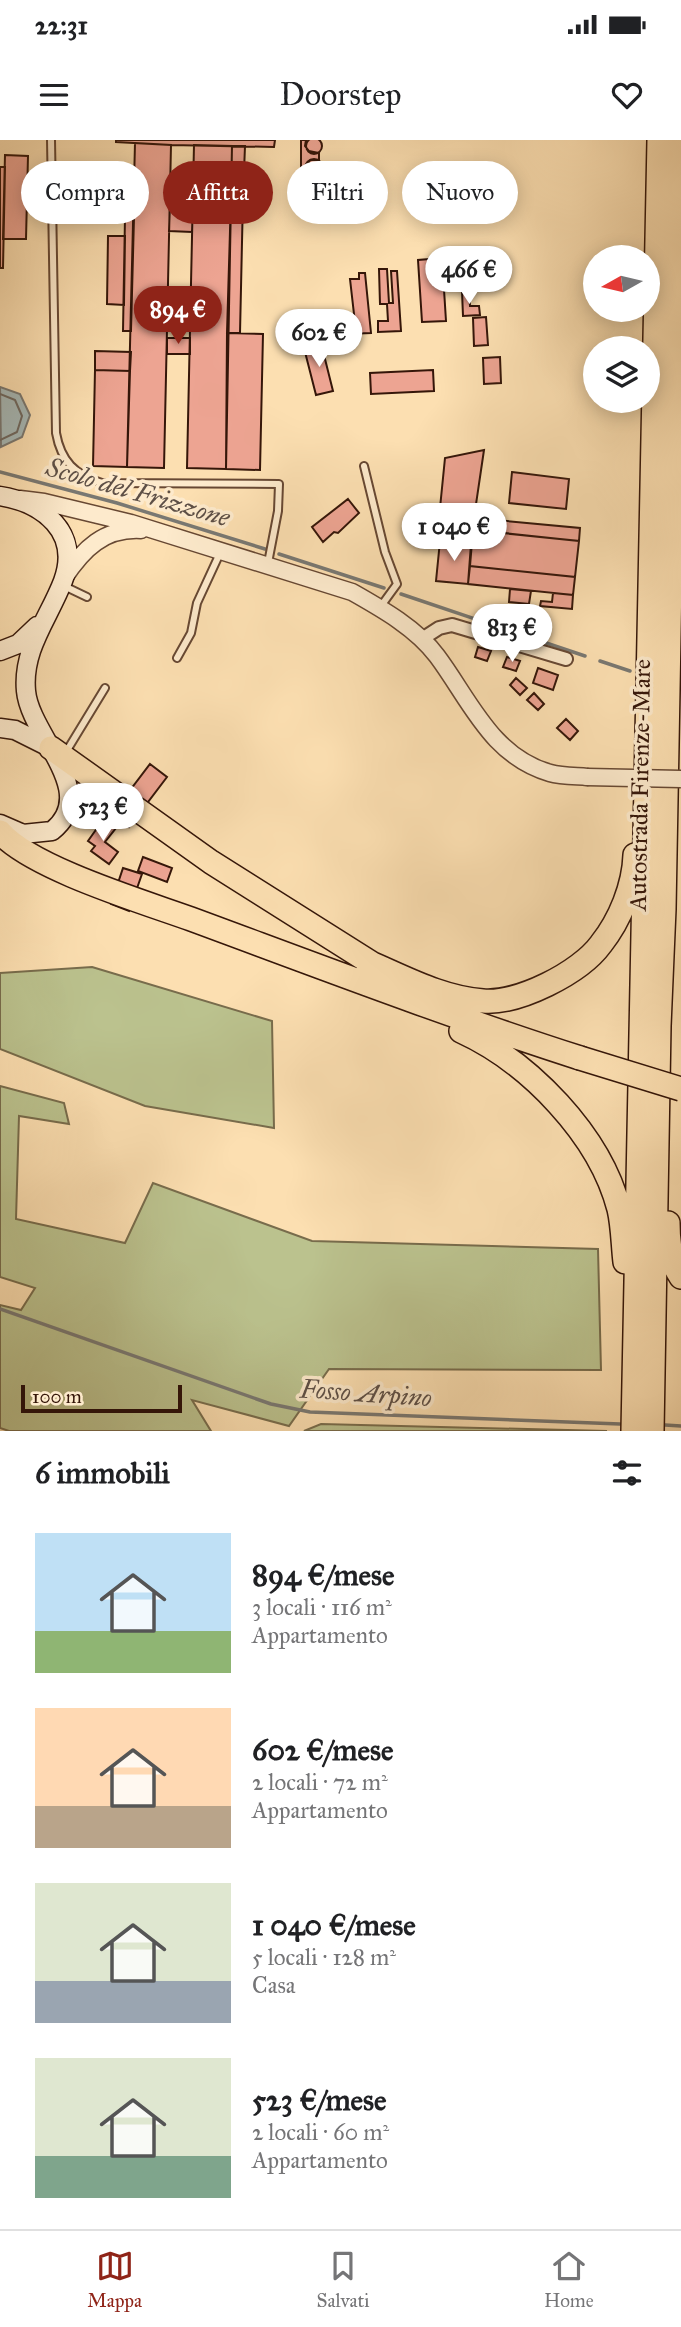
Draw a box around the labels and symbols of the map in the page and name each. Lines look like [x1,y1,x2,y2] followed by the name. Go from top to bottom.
[583,245,660,322] north arrow
[420,246,518,306] pin: 466 €
[129,286,227,346] pin: 894 €
[270,310,368,369] pin: 602 €
[42,450,235,534] water label: Scolo del Frizzone
[389,504,519,563] pin: 1 040 €
[463,604,561,664] pin: 813 €
[623,659,657,912] street label: Autostrada Firenze-Mare
[54,784,152,843] pin: 523 €
[298,1372,433,1415] water label: Fosso Arpino
[21,1382,182,1414] scale bar

